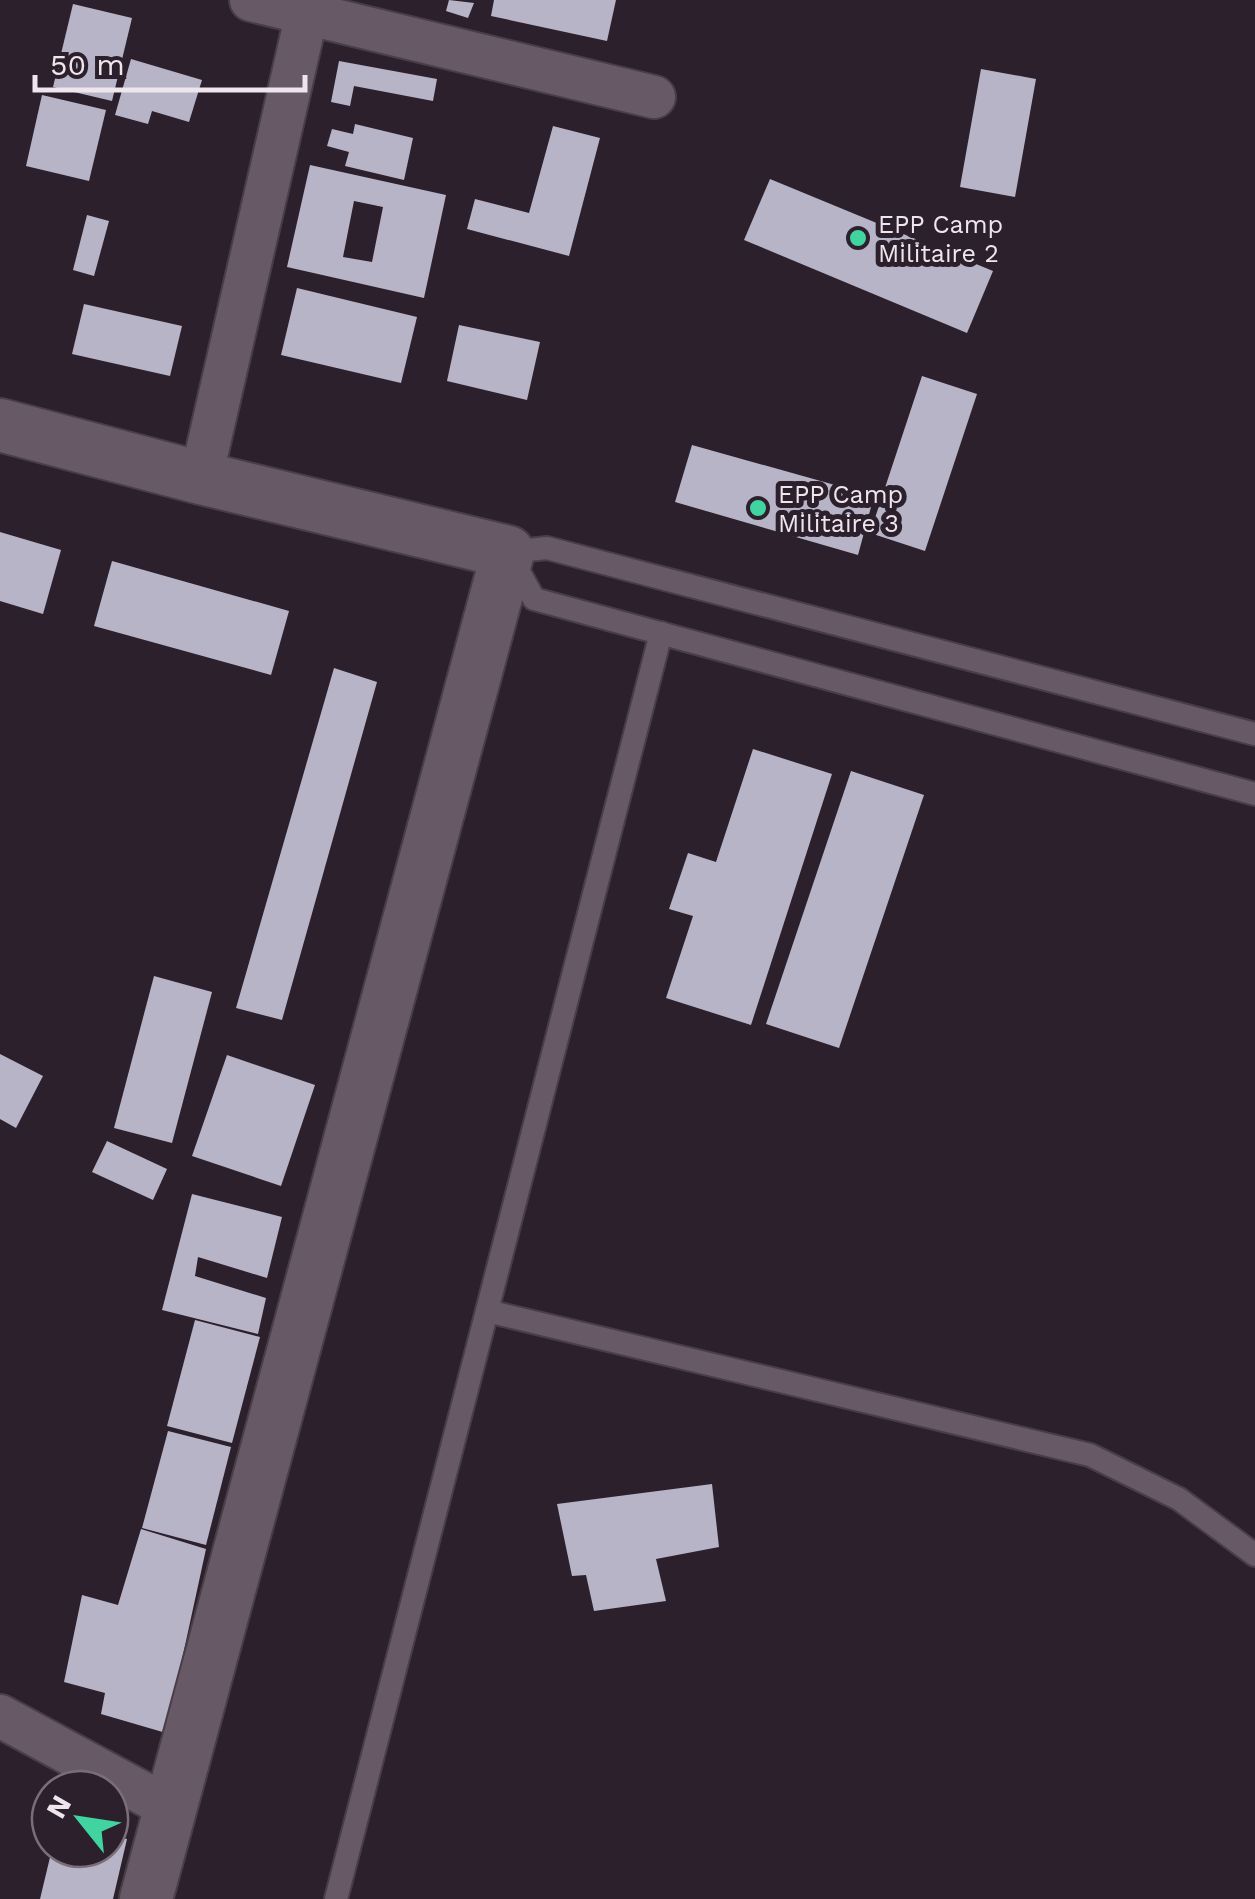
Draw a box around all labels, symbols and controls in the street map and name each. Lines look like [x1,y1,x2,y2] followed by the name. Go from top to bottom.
[35,30,305,92] scale bar
[50,47,125,82] text: 50 m
[878,210,1003,268] place label: EPP Camp Militaire 2
[847,227,869,249] marker: EPP Camp Militaire 2
[778,480,903,538] place label: EPP Camp Militaire 3
[747,497,769,519] marker: EPP Camp Militaire 3
[30,1769,130,1869] north arrow
[39,1790,78,1824] text: N

